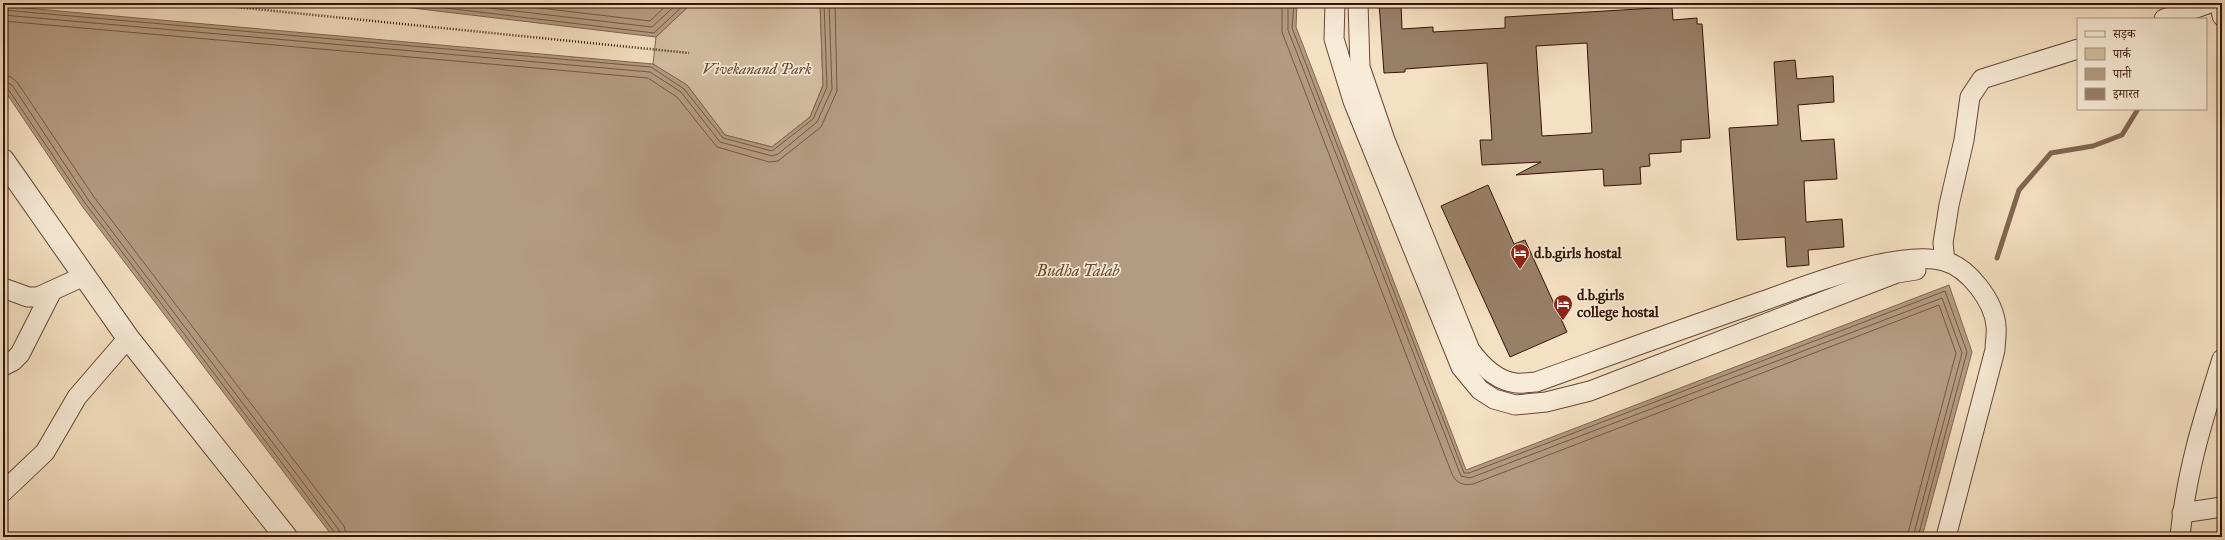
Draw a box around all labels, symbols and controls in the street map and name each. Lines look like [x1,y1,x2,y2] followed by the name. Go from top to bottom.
[2077,18,2207,110] legend
[2112,27,2137,41] text: सड़क
[2112,47,2132,61] text: पार्क
[702,60,812,78] park label: Vivekanand Park
[2112,66,2132,81] text: पानी
[2112,87,2140,101] text: इमारत
[1509,242,1531,270] hotel icon: d.b.girls hostal
[1534,244,1623,263] place label: d.b.girls hostal
[1036,261,1120,280] water label: Budha Talab
[1577,286,1660,322] place label: d.b.girls college hostal
[1552,293,1574,321] hotel icon: d.b.girls college hostal

